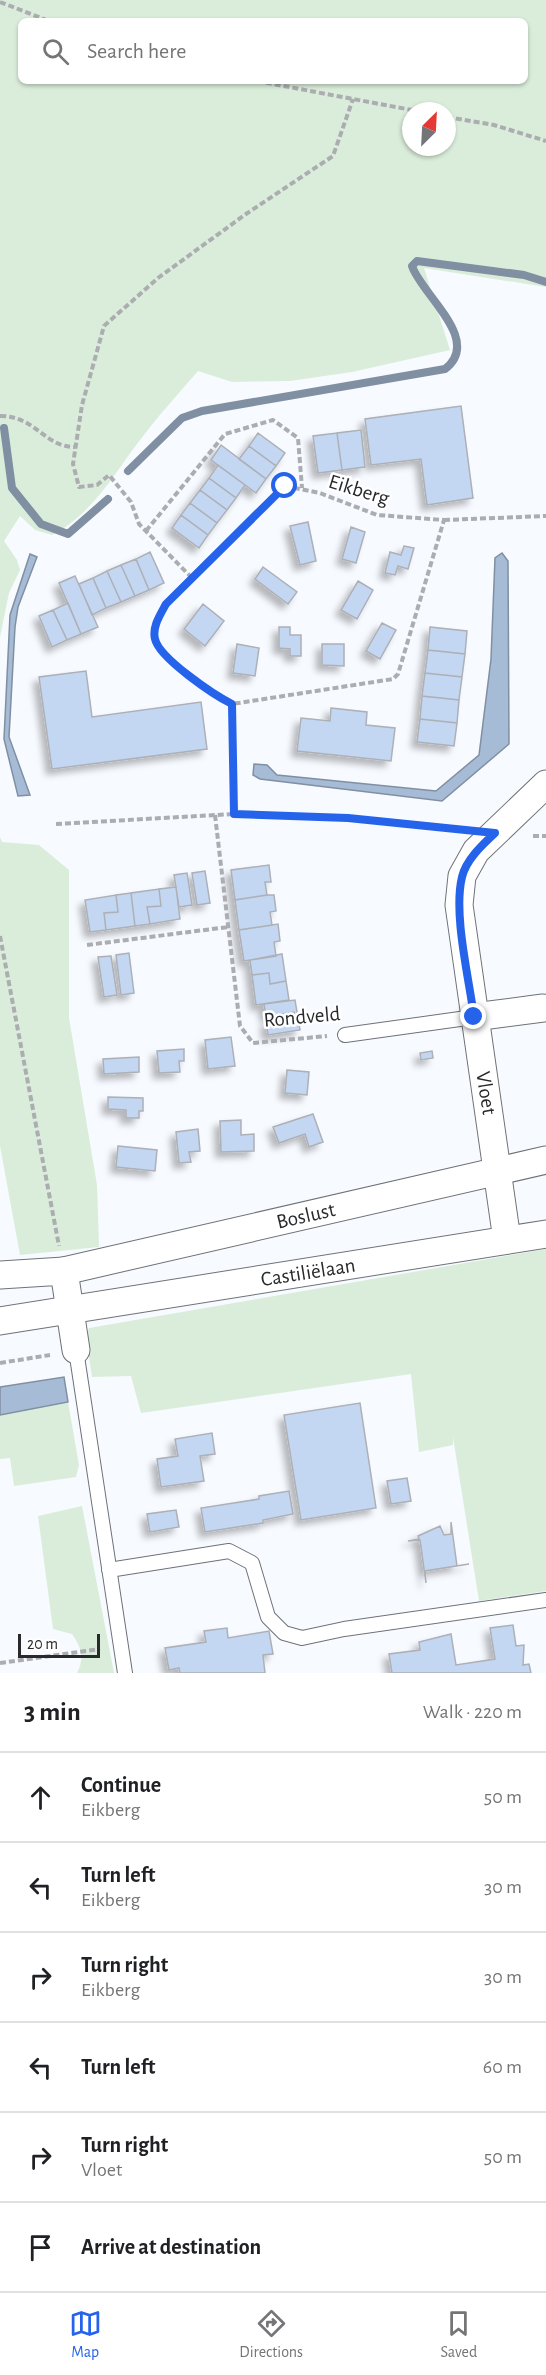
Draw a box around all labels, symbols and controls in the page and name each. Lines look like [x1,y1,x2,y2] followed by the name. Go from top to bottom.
[18,18,528,84] search box
[39,35,72,68] icon: search
[87,40,186,62] text: Search here
[402,102,456,156] north arrow
[326,471,393,509] street label: Eikberg
[271,472,297,498] route start
[263,1003,341,1031] street label: Rondveld
[460,1003,486,1029] route end
[472,1070,500,1116] street label: Vloet
[274,1198,337,1232] street label: Boslust
[259,1254,357,1290] street label: Castiliëlaan
[18,1631,100,1658] scale bar
[27,1636,58,1652] text: 20 m
[24,1699,81,1725] text: 3 min
[423,1702,522,1722] text: Walk · 220 m
[81,1774,161,1796] text: Continue
[24,1781,57,1814] icon: ahead
[484,1787,522,1807] text: 50 m
[81,1800,140,1820] text: Eikberg
[81,1864,155,1886] text: Turn left
[24,1871,57,1904] icon: left
[484,1877,522,1897] text: 30 m
[81,1890,140,1910] text: Eikberg
[81,1954,168,1976] text: Turn right
[24,1961,57,1994] icon: right
[484,1967,522,1987] text: 30 m
[81,1980,140,2000] text: Eikberg
[24,2051,57,2084] icon: left
[81,2056,155,2078] text: Turn left
[483,2057,522,2077] text: 60 m
[81,2134,168,2156] text: Turn right
[24,2141,57,2174] icon: right
[484,2147,522,2167] text: 50 m
[81,2160,122,2180] text: Vloet
[24,2231,57,2264] icon: arrive
[81,2236,261,2258] text: Arrive at destination
[69,2307,102,2362] tab: Map
[239,2307,303,2362] tab: Directions
[441,2307,477,2362] tab: Saved

